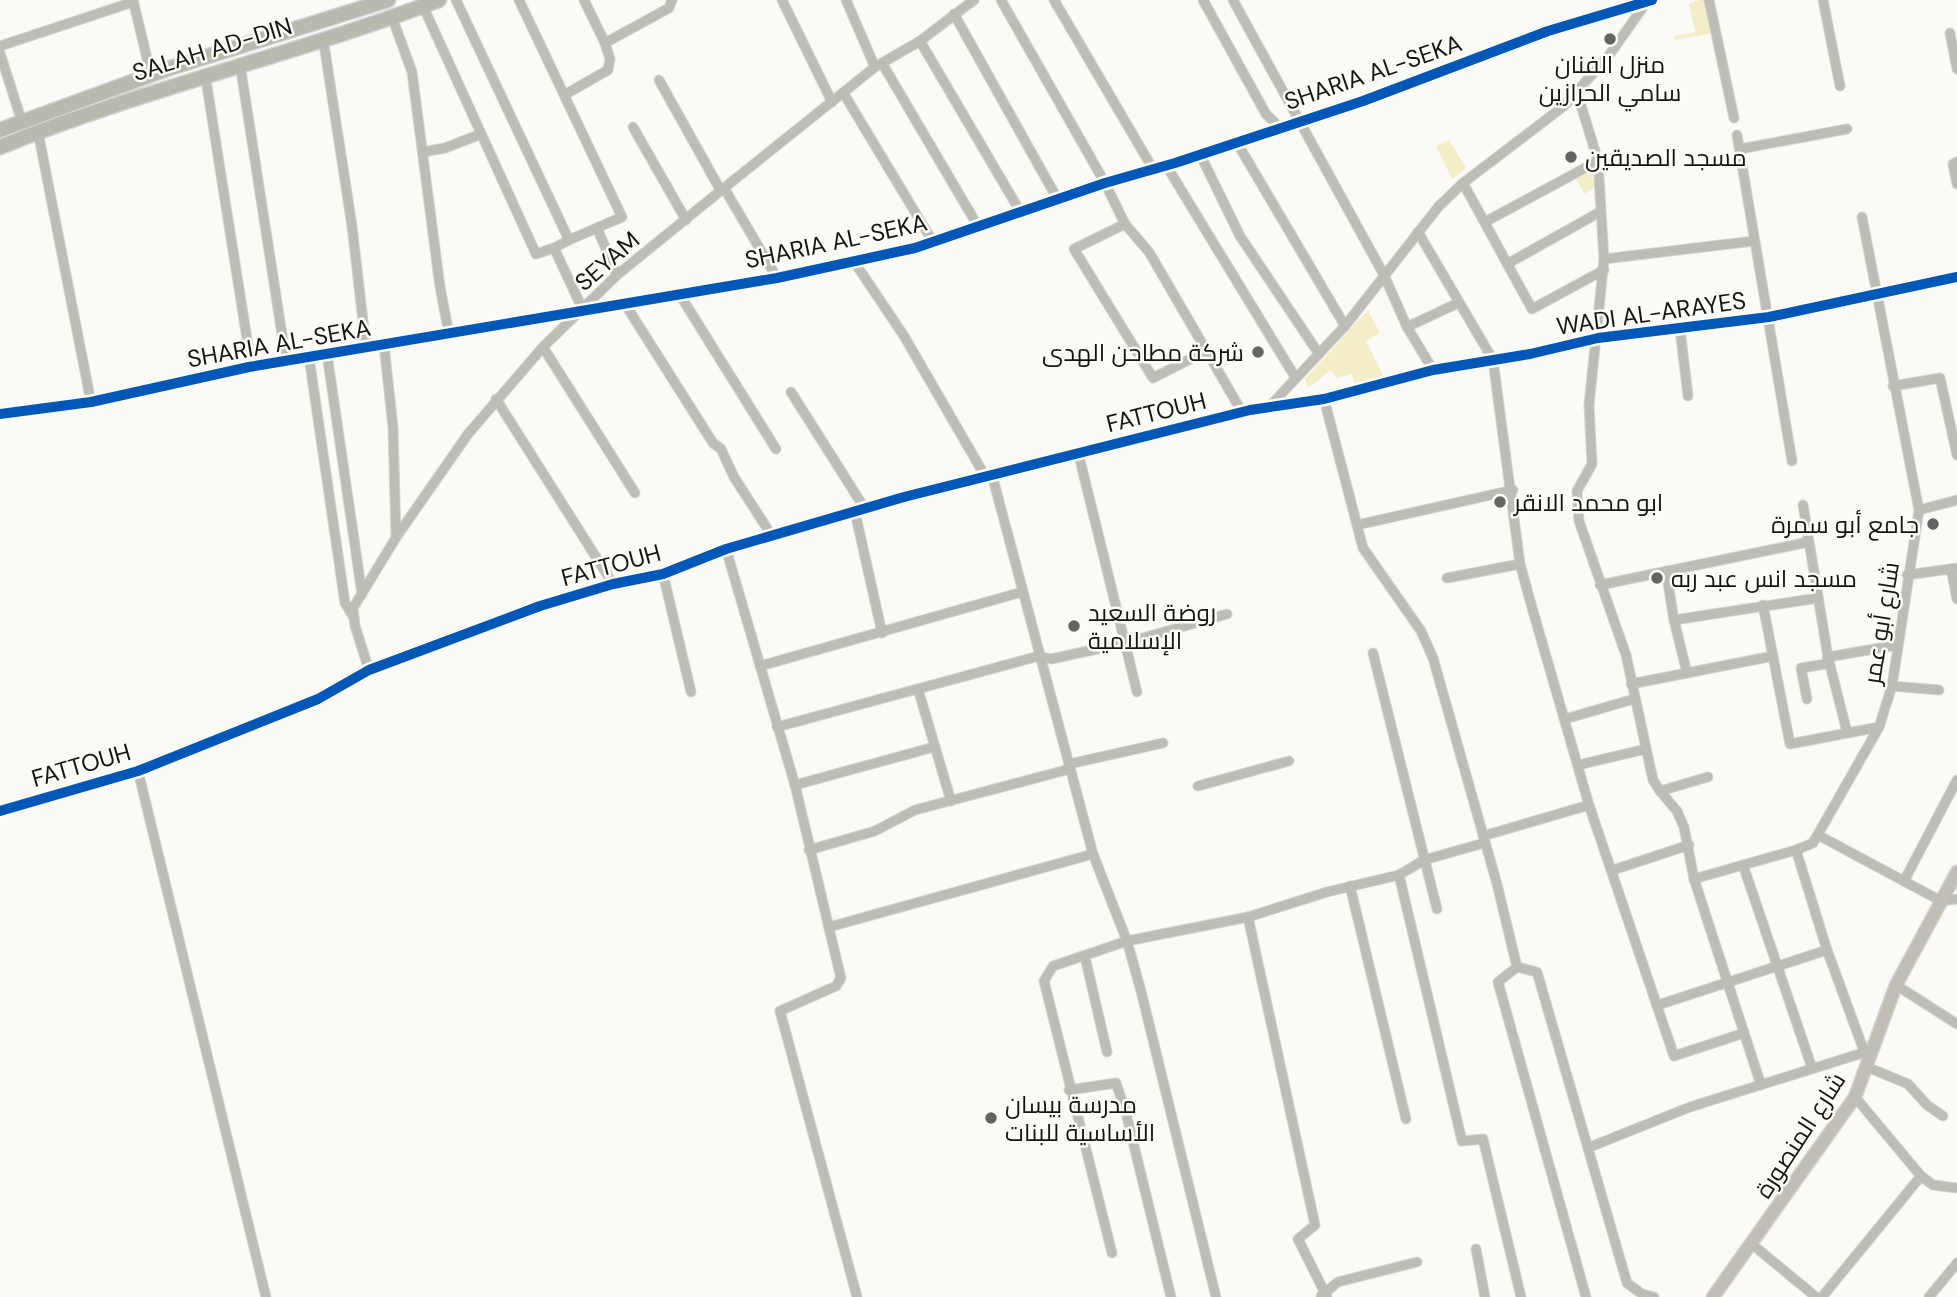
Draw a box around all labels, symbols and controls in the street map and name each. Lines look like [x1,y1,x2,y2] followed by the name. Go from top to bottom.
[128,10,296,88] street label: SALAH AD-DIN
[1280,27,1466,117] street label: SHARIA AL-SEKA
[1602,31,1618,47] marker: منزل الفنان سامي الحرازين
[1539,49,1681,112] place label: منزل الفنان سامي الحرازين
[1585,142,1747,173] place label: مسجد الصديقين
[1563,149,1579,165] marker: مسجد الصديقين
[742,207,930,275] street label: SHARIA AL-SEKA
[568,224,646,298] street label: SEYAM
[1554,284,1748,342] street label: WADI AL-ARAYES
[185,312,373,374] street label: SHARIA AL-SEKA
[1042,337,1244,368] place label: شركة مطاحن الهدى
[1250,344,1266,360] marker: شركة مطاحن الهدى
[1103,385,1209,439] street label: FATTOUH
[1512,487,1663,518] place label: ابو محمد الانقر
[1492,494,1508,510] marker: ابو محمد الانقر
[1771,509,1919,541] place label: جامع أبو سمرة
[1925,516,1941,532] marker: جامع أبو سمرة
[558,537,664,593] street label: FATTOUH
[1856,560,1907,689] street label: شارع أبو عمر
[1671,563,1857,594] place label: مسجد انس عبد ربه
[1649,570,1665,586] marker: مسجد انس عبد ربه
[1088,597,1216,656] place label: روضة السعيد الإسلامية
[1066,618,1082,634] marker: روضة السعيد الإسلامية
[28,736,134,794] street label: FATTOUH
[1748,1066,1853,1204] street label: شارع المنصورة
[1005,1089,1155,1148] place label: مدرسة بيسان الأساسية للبنات
[983,1110,999,1126] marker: مدرسة بيسان الأساسية للبنات

